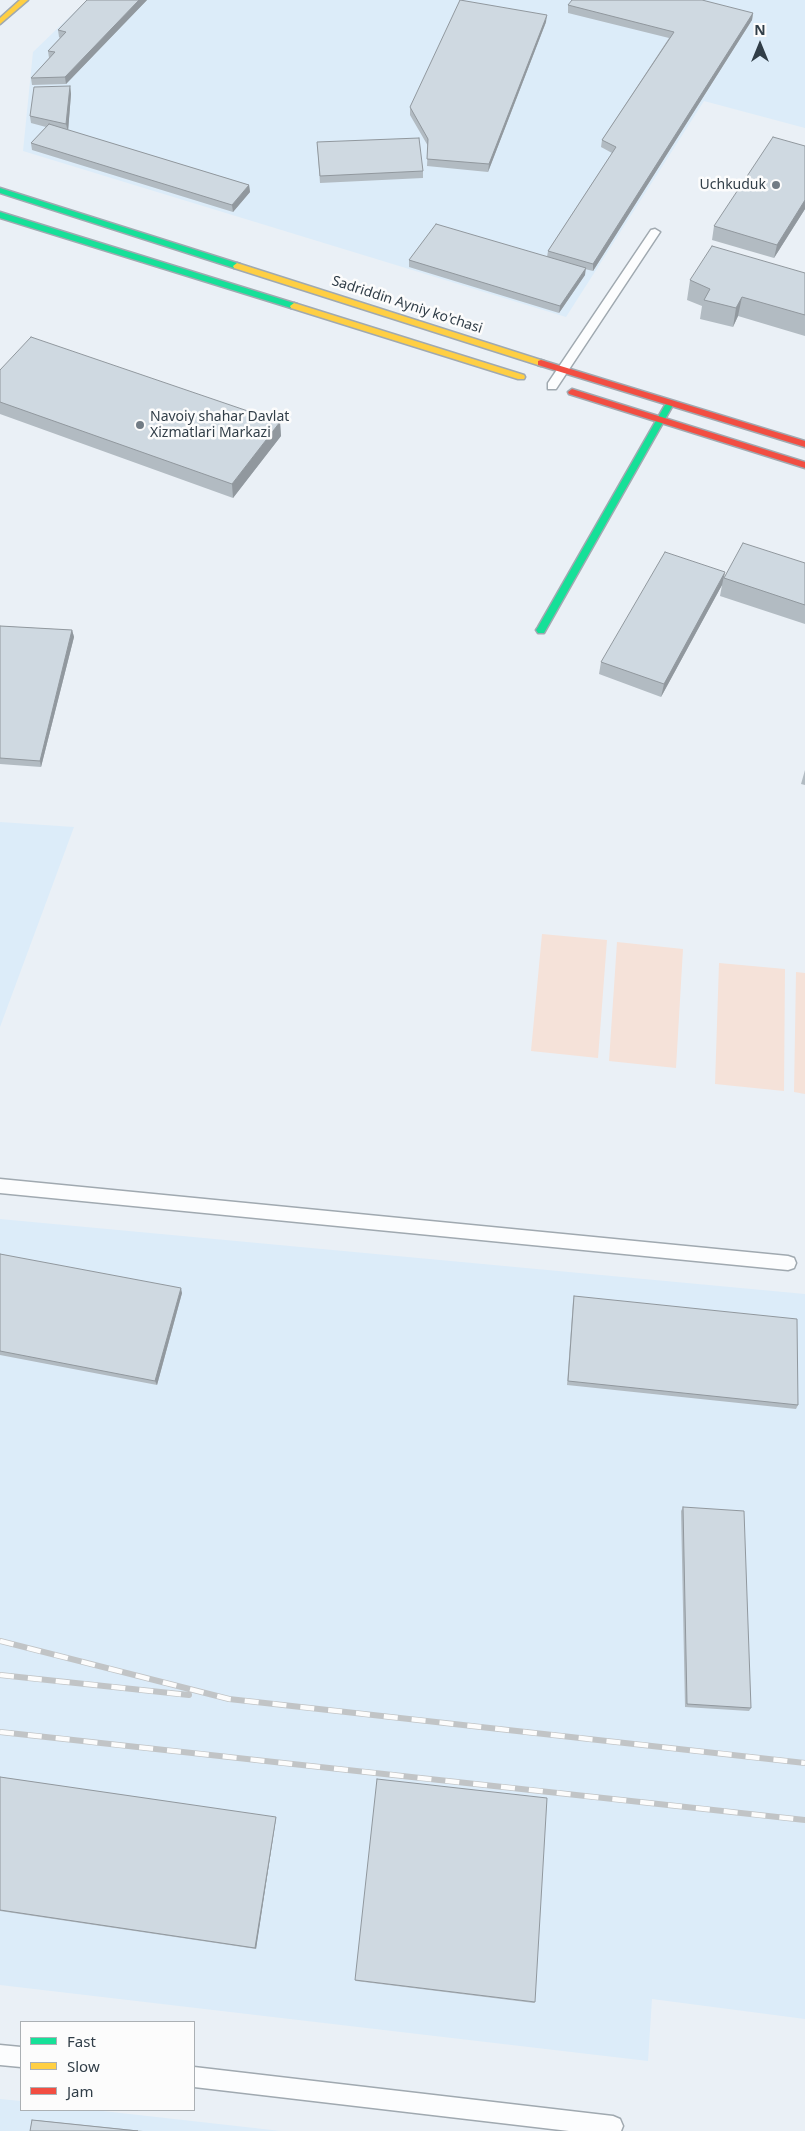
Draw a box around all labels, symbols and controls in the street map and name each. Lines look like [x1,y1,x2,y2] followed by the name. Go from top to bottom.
[735,20,785,70] north arrow
[754,20,766,39] text: N
[700,177,766,193] place label: Uchkuduk
[770,179,782,191] marker: Uchkuduk
[330,273,484,337] street label: Sadriddin Ayniy ko'chasi
[150,409,289,442] place label: Navoiy shahar Davlat Xizmatlari Markazi
[134,419,146,431] marker: Navoiy shahar Davlat Xizmatlari Markazi
[20,2021,195,2111] legend
[67,2031,96,2051] text: Fast
[67,2056,100,2076] text: Slow
[67,2081,94,2101] text: Jam

